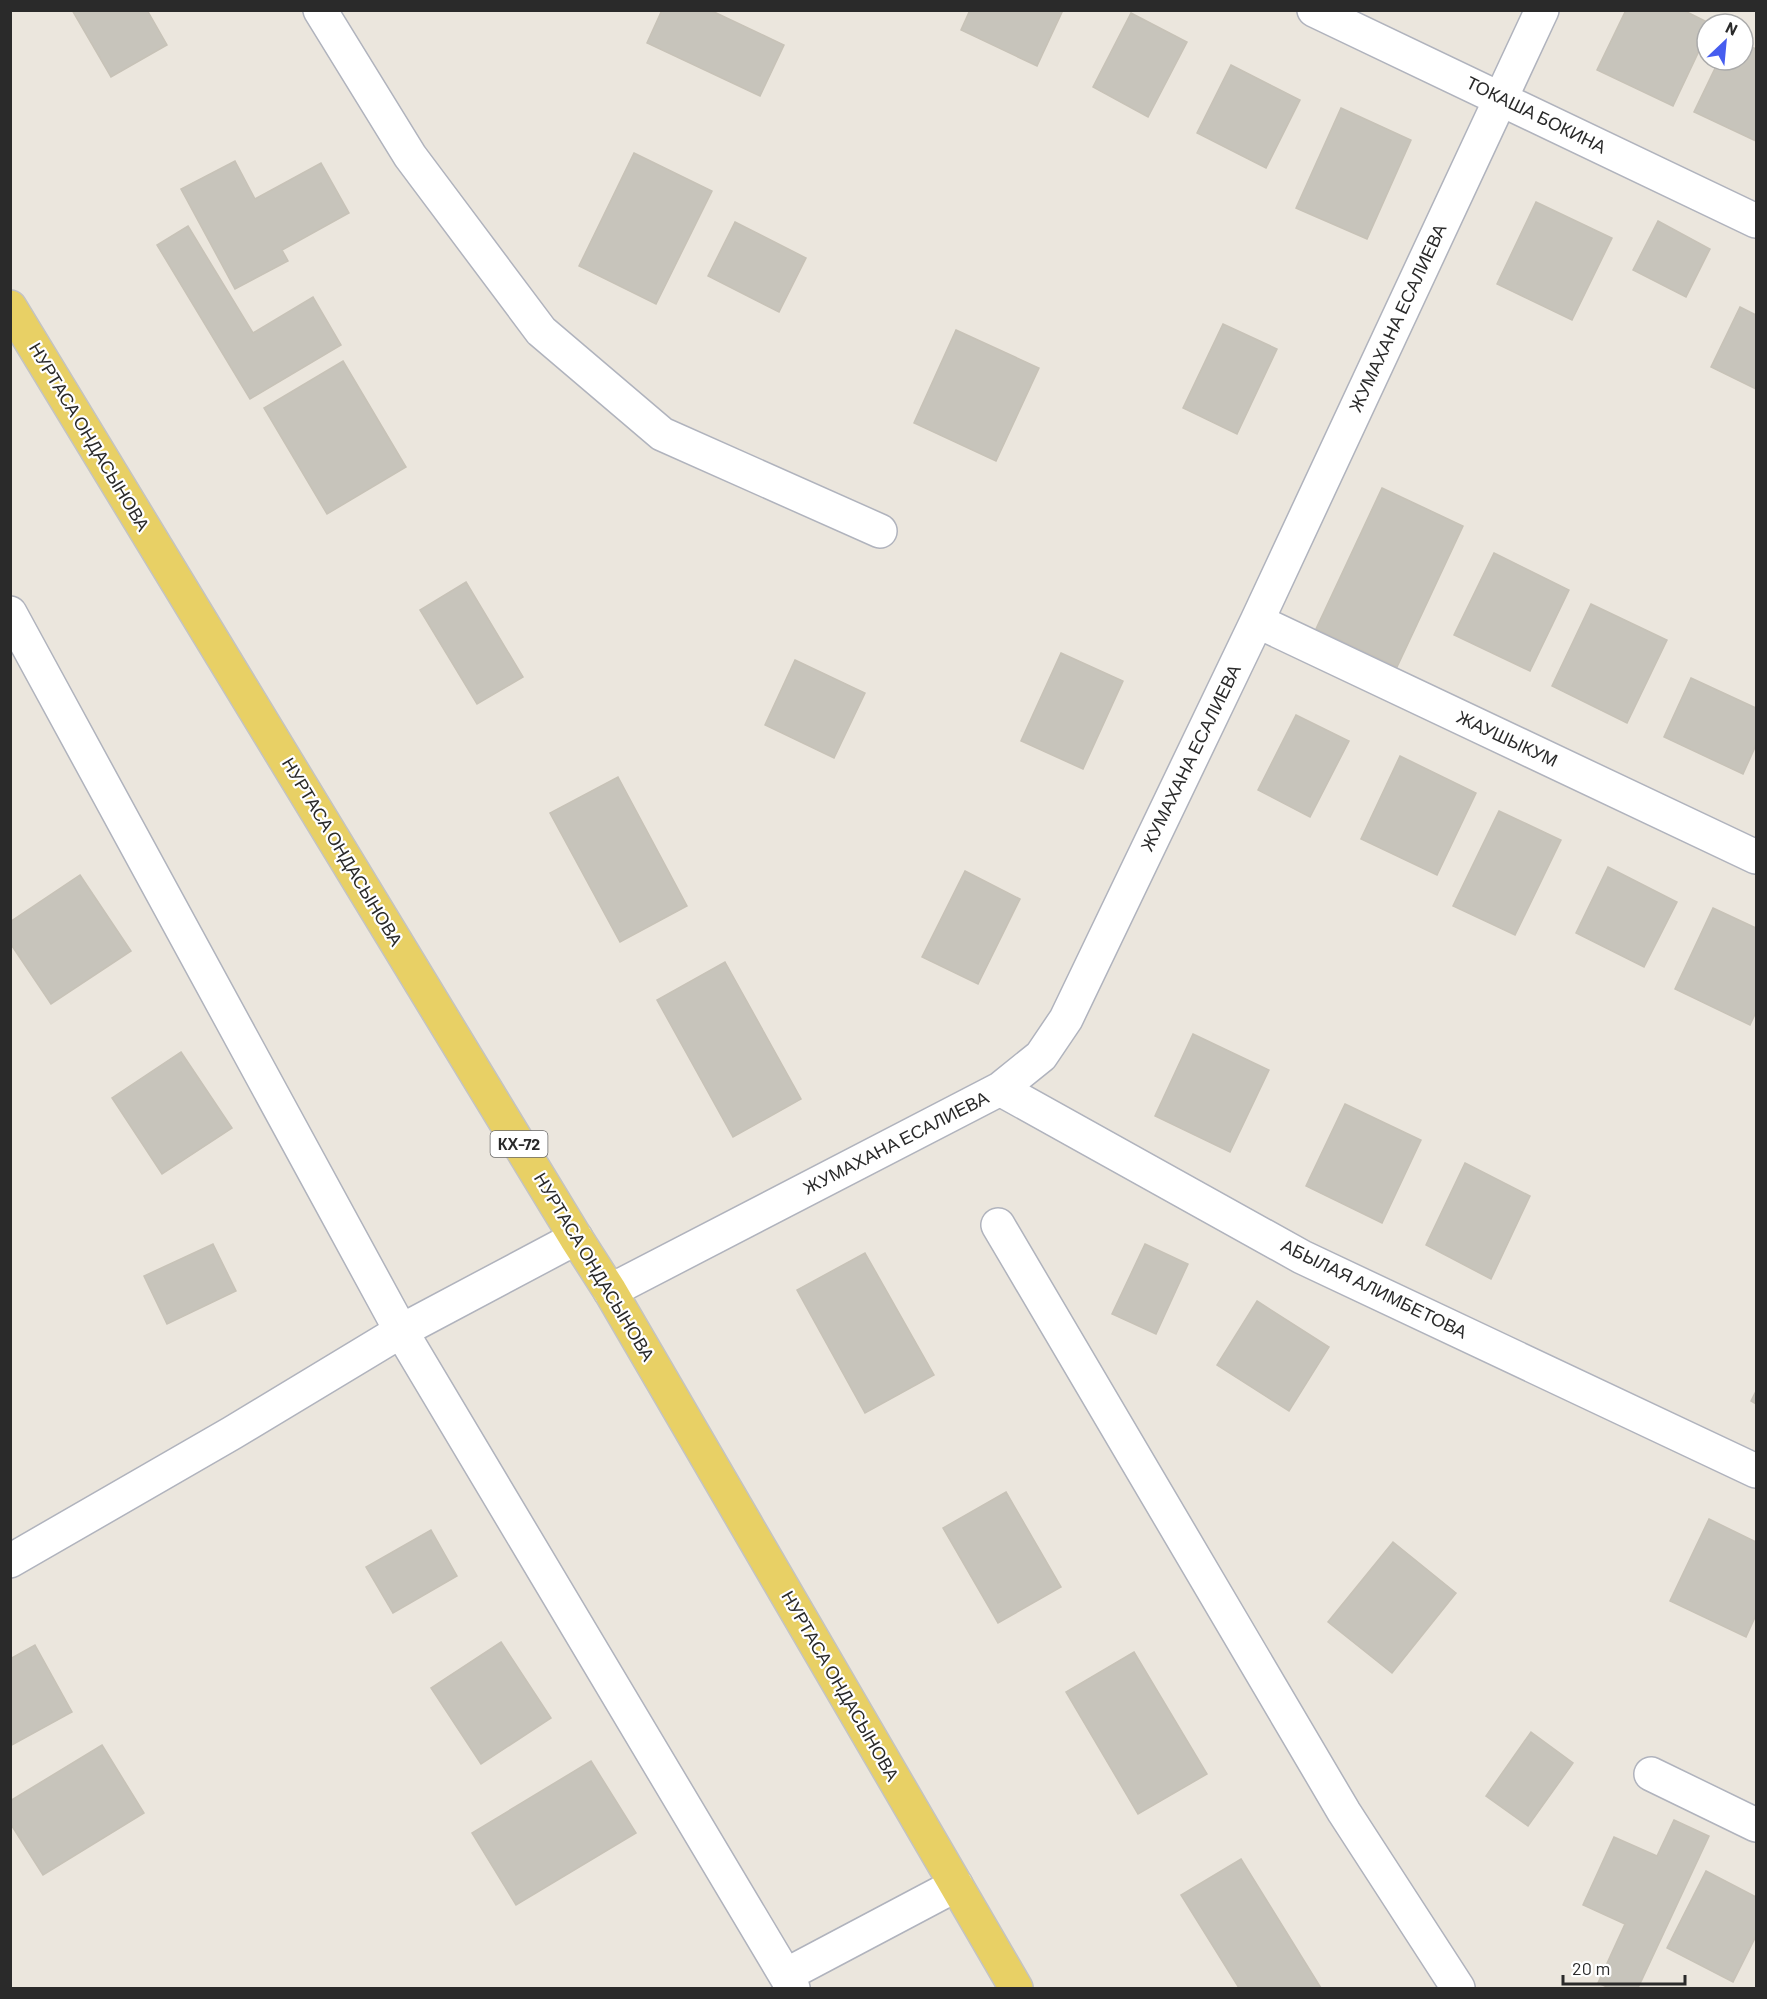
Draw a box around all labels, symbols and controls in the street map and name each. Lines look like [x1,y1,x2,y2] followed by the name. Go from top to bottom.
[1695,12,1755,72] north arrow
[1723,17,1741,39] text: N
[1463,71,1610,157] street label: ТОКАША БОКИНА
[1344,220,1450,415] street label: ЖУМАХАНА ЕСАЛИЕВА
[25,338,155,535] street label: НУРТАСА ОНДАСЫНОВА
[1135,661,1245,855] street label: ЖУМАХАНА ЕСАЛИЕВА
[1453,705,1561,771] street label: ЖАУШЫКУМ
[278,753,408,950] street label: НУРТАСА ОНДАСЫНОВА
[799,1086,992,1199] street label: ЖУМАХАНА ЕСАЛИЕВА
[490,1131,548,1157] road number: КХ-72
[530,1168,660,1365] street label: НУРТАСА ОНДАСЫНОВА
[1278,1234,1471,1343] street label: АБЫЛАЯ АЛИМБЕТОВА
[777,1586,904,1785] street label: НУРТАСА ОНДАСЫНОВА
[1563,1948,1684,1986] scale bar
[1572,1957,1610,1979] text: 20 m

